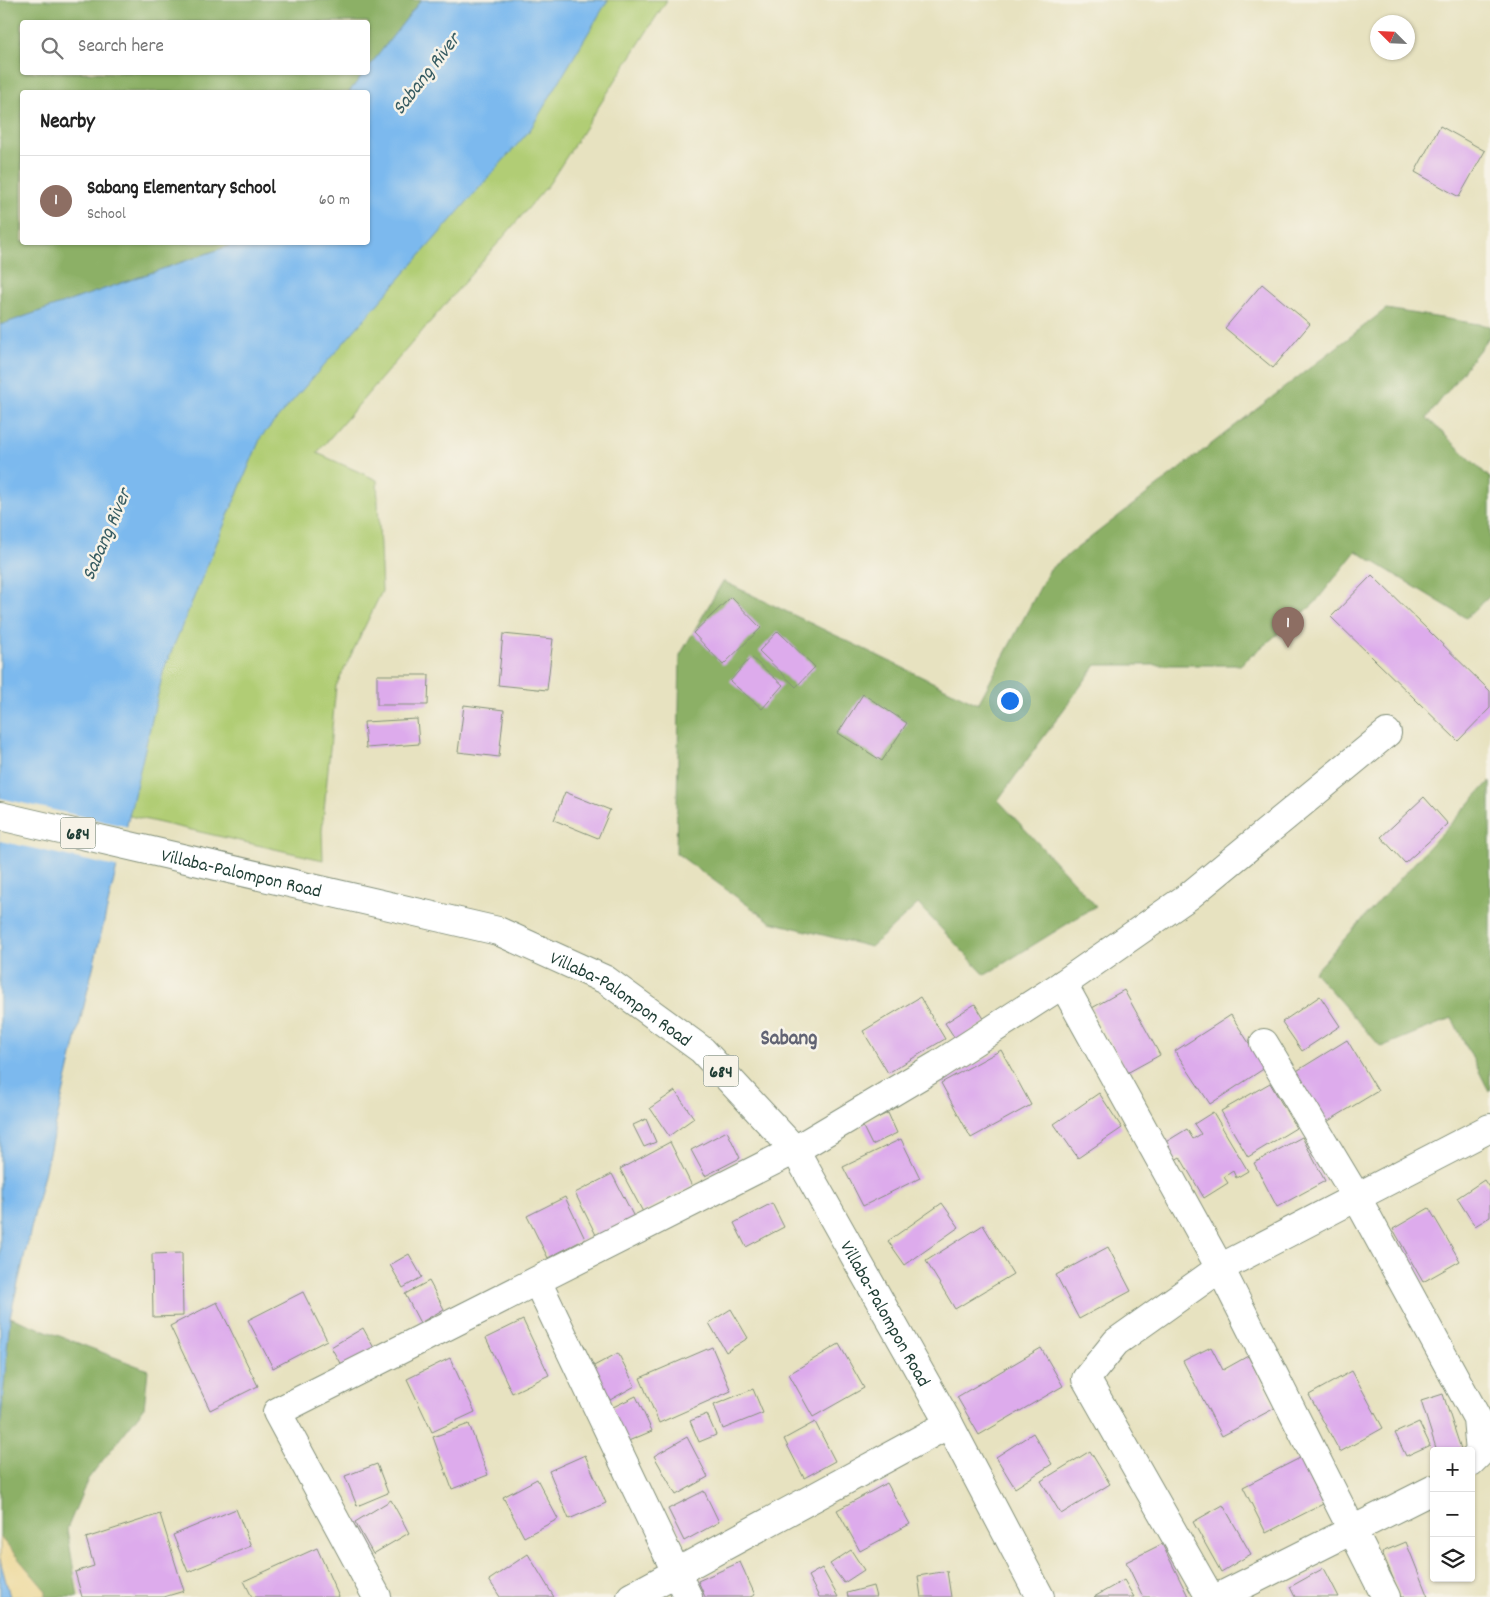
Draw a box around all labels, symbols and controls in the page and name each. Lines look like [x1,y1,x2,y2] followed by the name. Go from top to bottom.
[1370,15,1415,60] north arrow
[20,20,370,75] search box
[387,26,470,122] water label: Sabang River
[38,34,66,62] icon: search
[78,34,164,61] text: Search here
[40,108,95,138] text: Nearby
[87,176,276,203] text: Sabang Elementary School
[54,189,58,212] text: 1
[319,189,350,212] text: 60 m
[87,203,126,226] text: School
[76,483,141,585] water label: Sabang River
[1272,607,1304,648] pin: 1
[997,688,1023,714] your location
[60,818,96,848] road number: 684
[158,844,324,907] street label: Villaba-Palompon Road
[545,946,696,1055] street label: Villaba-Palompon Road
[761,1025,817,1055] district label: Sabang
[704,1056,738,1086] road number: 684
[832,1237,935,1393] street label: Villaba-Palompon Road
[1430,1447,1475,1582] map controls
[1430,1447,1475,1492] button: +
[1430,1492,1475,1537] button: −
[1430,1537,1475,1582] button: layers

